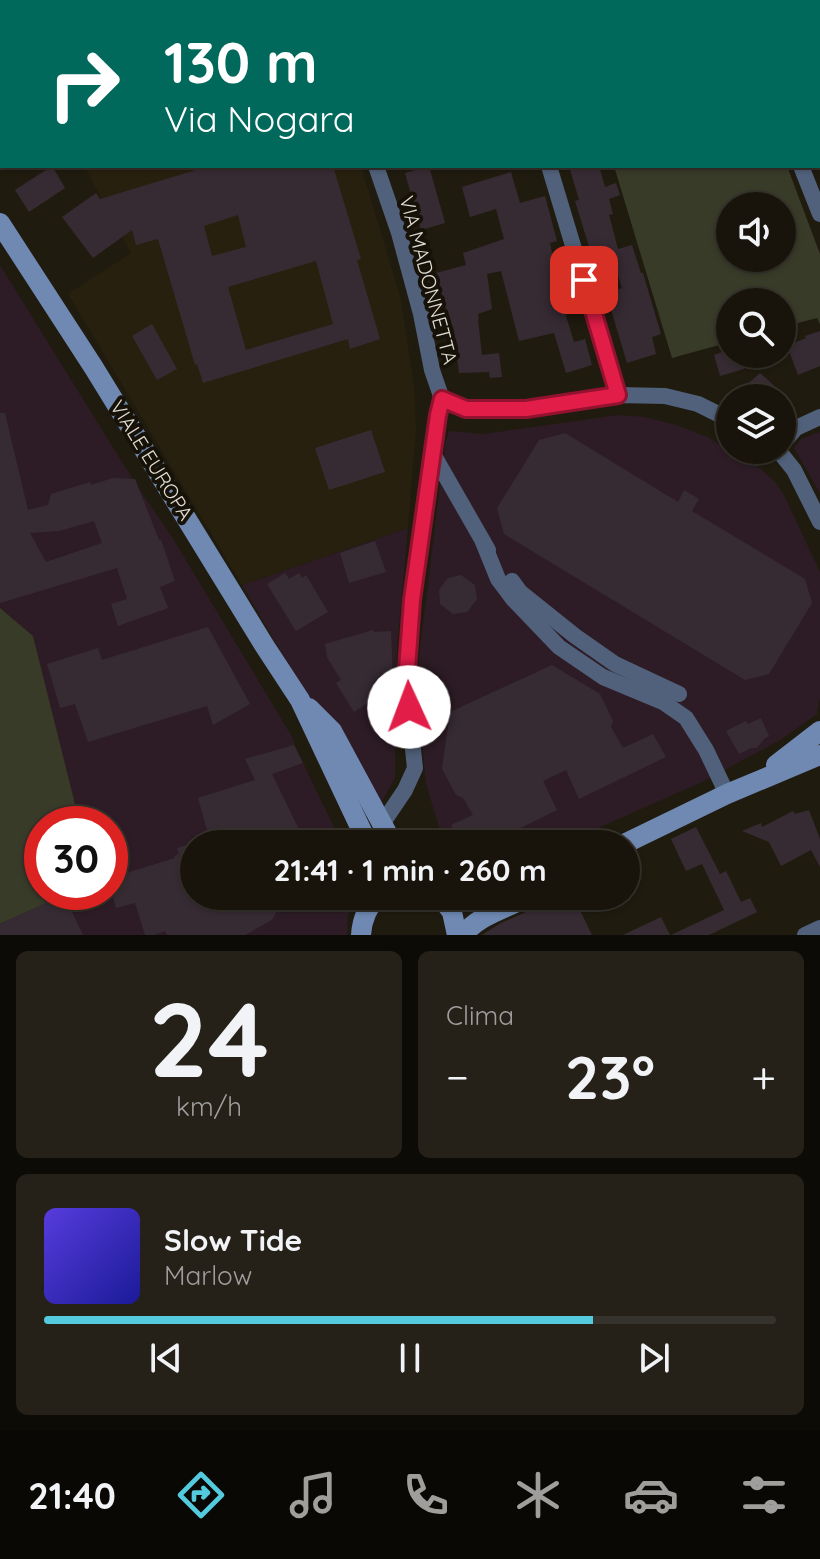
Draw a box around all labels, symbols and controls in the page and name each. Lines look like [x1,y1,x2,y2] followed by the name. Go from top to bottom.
[164,27,318,97] text: 130 m
[32,32,136,136] icon: right
[164,96,355,141] text: Via Nogara
[716,192,796,464] map controls
[716,192,796,272] button: sound
[395,193,463,367] street label: VIA MADONNETTA
[550,246,618,314] pin
[562,258,606,302] icon: arrive
[716,288,796,368] button: search
[716,384,796,464] button: layers
[105,395,199,525] street label: VIALE EUROPA
[367,665,451,749] position arrow
[24,806,128,910] speed limit sign: 30
[273,851,547,889] text: 21:41 · 1 min · 260 m
[149,973,269,1103] text: 24
[446,999,514,1032] text: Clima
[565,1039,655,1114] text: 23°
[446,1049,469,1104] text: −
[751,1049,776,1104] text: +
[176,1090,242,1123] text: km/h
[164,1221,302,1259] text: Slow Tide
[164,1259,252,1292] text: Marlow
[144,1336,188,1380] icon: previous
[388,1336,432,1380] icon: pause
[632,1336,676,1380] icon: next
[173,1467,229,1523] icon: directions
[285,1467,341,1523] icon: music
[398,1467,454,1523] icon: phone
[510,1467,566,1523] icon: climate
[623,1467,679,1523] icon: car
[736,1467,792,1523] icon: filters
[28,1473,116,1518] text: 21:40

